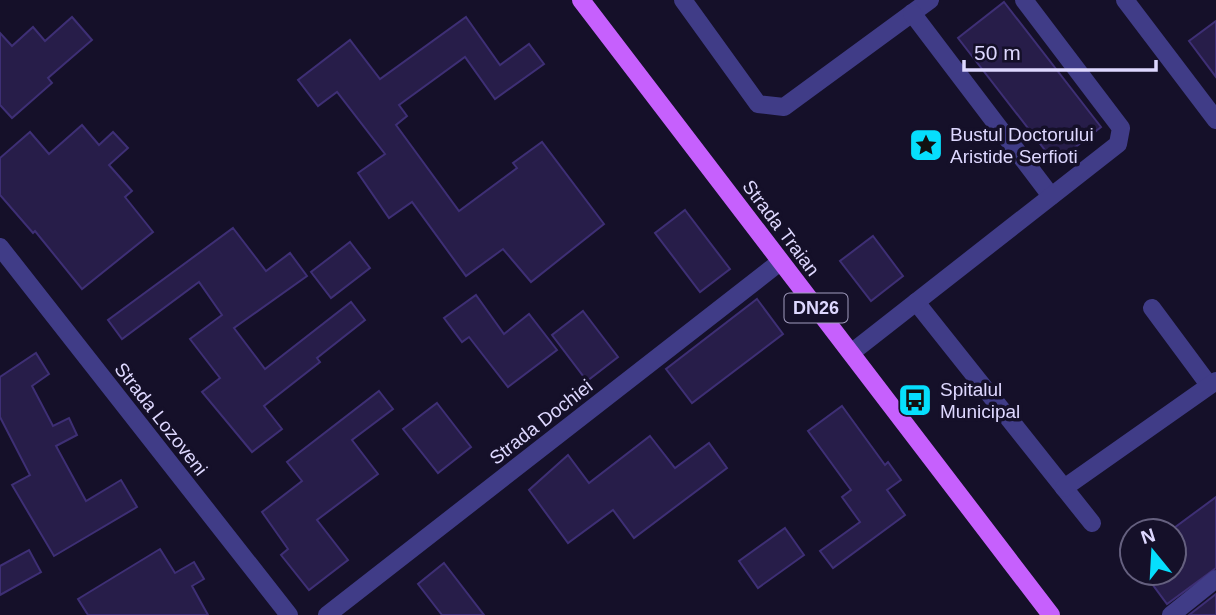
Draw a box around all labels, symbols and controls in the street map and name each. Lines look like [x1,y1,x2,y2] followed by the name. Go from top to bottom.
[964,28,1156,72] scale bar
[974,41,1021,64] text: 50 m
[950,124,1094,167] place label: Bustul Doctorului Aristide Serfioti
[907,126,945,164] place icon: Bustul Doctorului Aristide Serfioti
[738,176,824,280] street label: Strada Traian
[784,294,848,322] road number: DN26
[110,358,212,480] street label: Strada Lozoveni
[485,375,597,469] street label: Strada Dochiei
[940,379,1020,422] place label: Spitalul Municipal
[896,381,934,419] bus stop icon: Spitalul Municipal
[1118,517,1188,587] north arrow
[1138,524,1158,548] text: N

